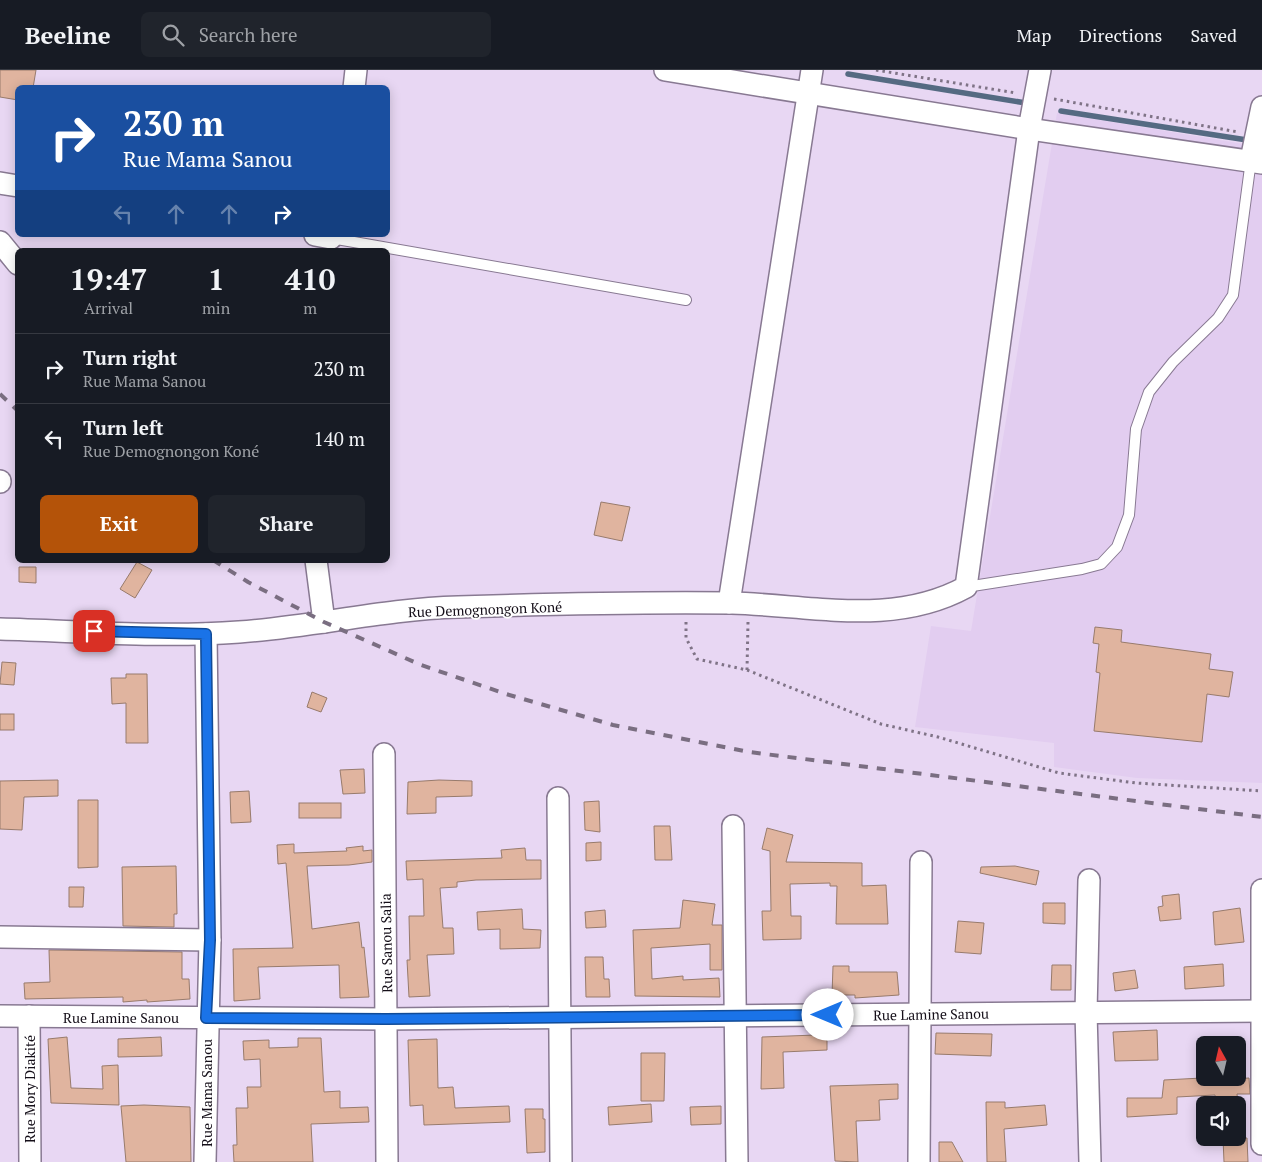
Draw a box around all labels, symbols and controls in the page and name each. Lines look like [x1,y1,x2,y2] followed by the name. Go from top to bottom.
[141,12,491,57] search box
[25,19,111,51] text: Beeline
[159,21,187,49] icon: search
[199,22,297,47] text: Search here
[1016,23,1051,47] text: Map
[1079,23,1162,47] text: Directions
[1190,23,1237,47] text: Saved
[123,100,224,146] text: 230 m
[40,105,105,170] icon: right
[123,144,292,173] text: Rue Mama Sanou
[109,200,137,228] icon: left
[162,200,190,228] icon: ahead
[215,200,243,228] icon: ahead
[268,200,296,228] icon: right
[69,259,148,299] text: 19:47
[208,259,225,299] text: 1
[285,259,336,299] text: 410
[84,297,133,319] text: Arrival
[202,297,230,319] text: min
[303,297,317,319] text: m
[83,345,177,370] text: Turn right
[40,355,68,383] icon: right
[314,356,365,381] text: 230 m
[83,370,206,392] text: Rue Mama Sanou
[83,415,164,440] text: Turn left
[40,425,68,453] icon: left
[314,426,365,451] text: 140 m
[83,440,259,462] text: Rue Demognongon Koné
[40,495,198,553] button: Exit
[208,495,365,553] button: Share
[408,597,562,621] street label: Rue Demognongon Koné
[73,610,115,652] pin
[80,617,108,645] icon: arrive
[376,893,396,993] street label: Rue Sanou Salia
[801,988,853,1040] position arrow
[873,1003,989,1025] street label: Rue Lamine Sanou
[63,1008,179,1027] street label: Rue Lamine Sanou
[20,1035,39,1143] street label: Rue Mory Diakité
[1196,1036,1246,1086] north arrow
[1196,1036,1246,1146] map controls
[197,1039,216,1147] street label: Rue Mama Sanou
[1196,1096,1246,1146] button: sound

